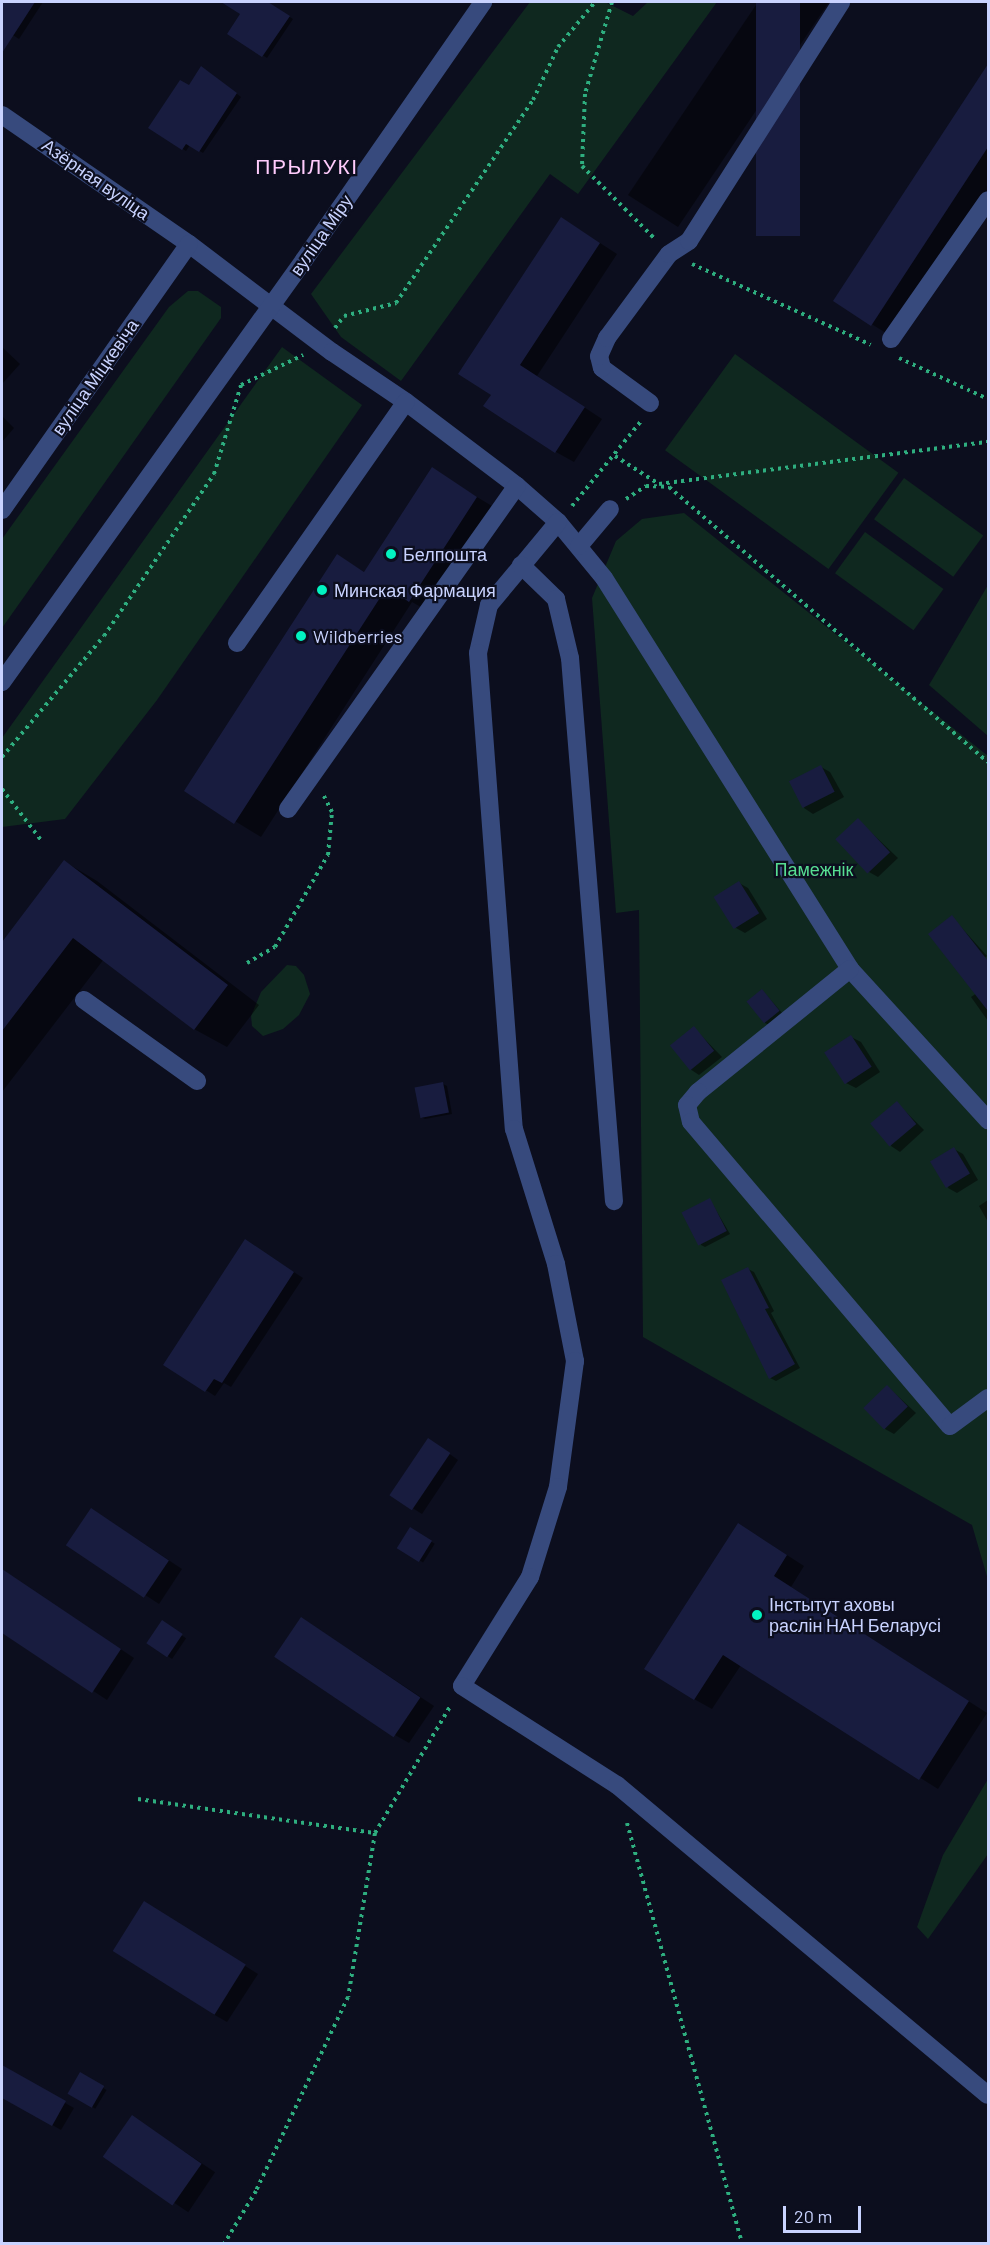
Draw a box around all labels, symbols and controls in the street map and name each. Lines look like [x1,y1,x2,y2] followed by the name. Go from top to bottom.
[38,134,154,224] street label: Азёрная вуліца
[255,153,359,179] district label: ПРЫЛУКІ
[285,190,357,280] street label: вуліца Міру
[47,315,143,439] street label: вуліца Міцкевіча
[403,543,487,565] place label: Белпошта
[384,547,398,561] marker: Белпошта
[334,579,496,601] place label: Минская Фармация
[315,583,329,597] marker: Минская Фармация
[313,625,402,647] place label: Wildberries
[294,629,308,643] marker: Wildberries
[775,858,853,880] park label: Памежнік
[769,1594,941,1636] place label: Інстытут аховы раслін НАН Беларусі
[750,1608,764,1622] marker: Інстытут аховы раслін НАН Беларусі
[786,2194,864,2232] scale bar
[794,2205,832,2227] text: 20 m

